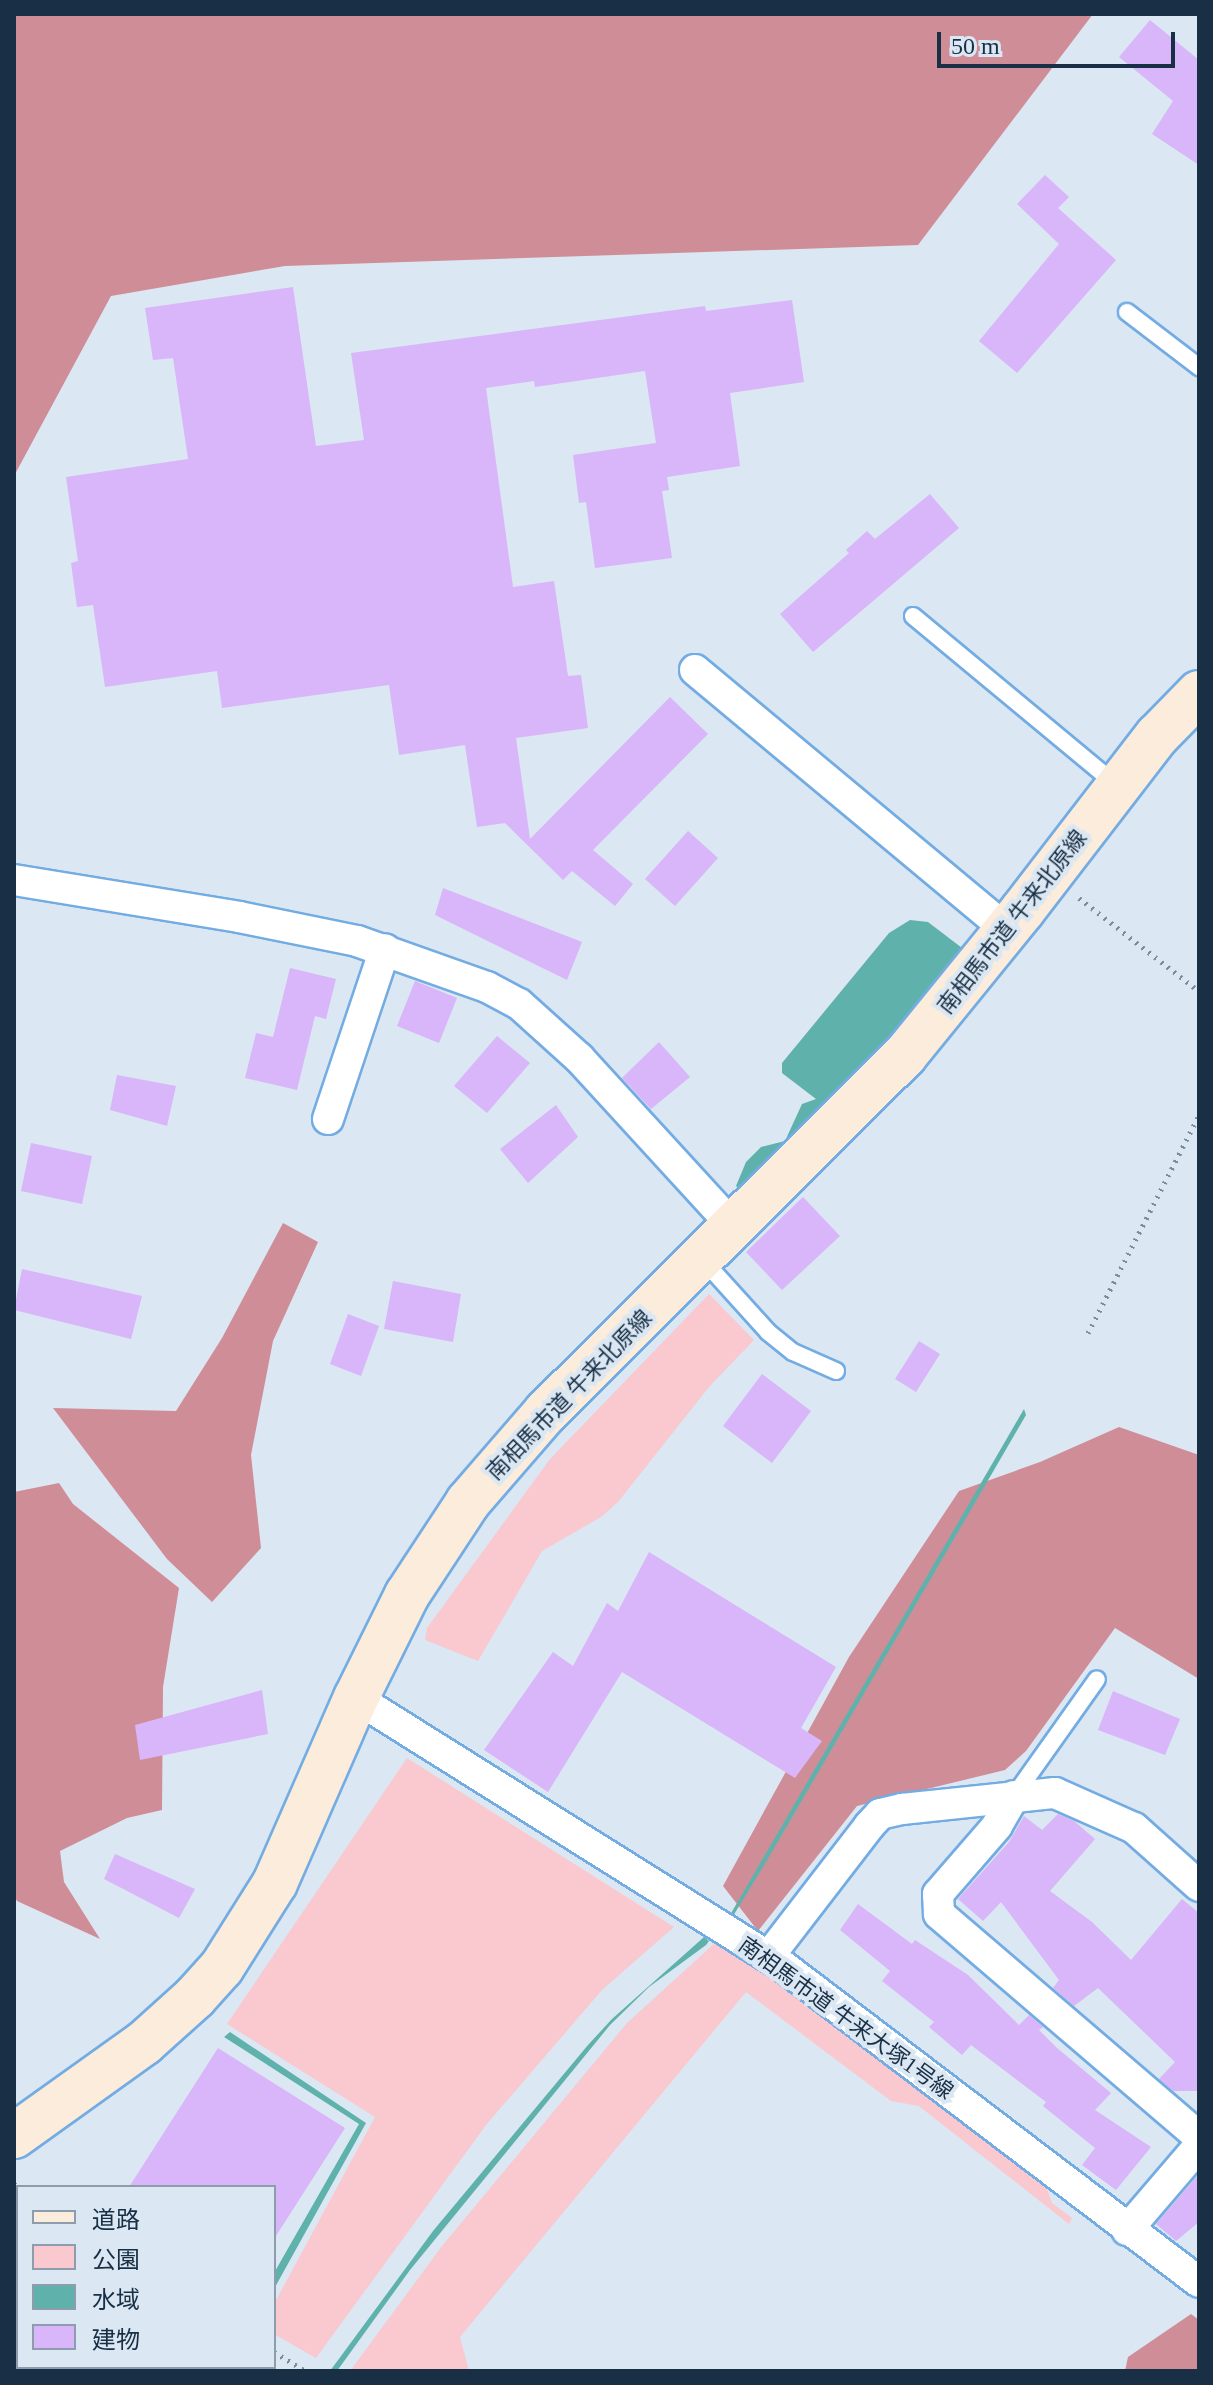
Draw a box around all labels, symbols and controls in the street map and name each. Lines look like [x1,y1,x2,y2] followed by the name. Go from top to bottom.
[941,16,1179,66] scale bar
[951,33,1000,59] text: 50 m
[932,825,1092,1019] street label: 南相馬市道 牛来北原線
[481,1305,657,1485] street label: 南相馬市道 牛来北原線
[734,1931,958,2105] street label: 南相馬市道 牛来大塚1号線
[16,2185,276,2369] legend
[92,2207,140,2233] text: 道路
[92,2247,140,2273] text: 公園
[92,2287,140,2313] text: 水域
[92,2327,140,2353] text: 建物

